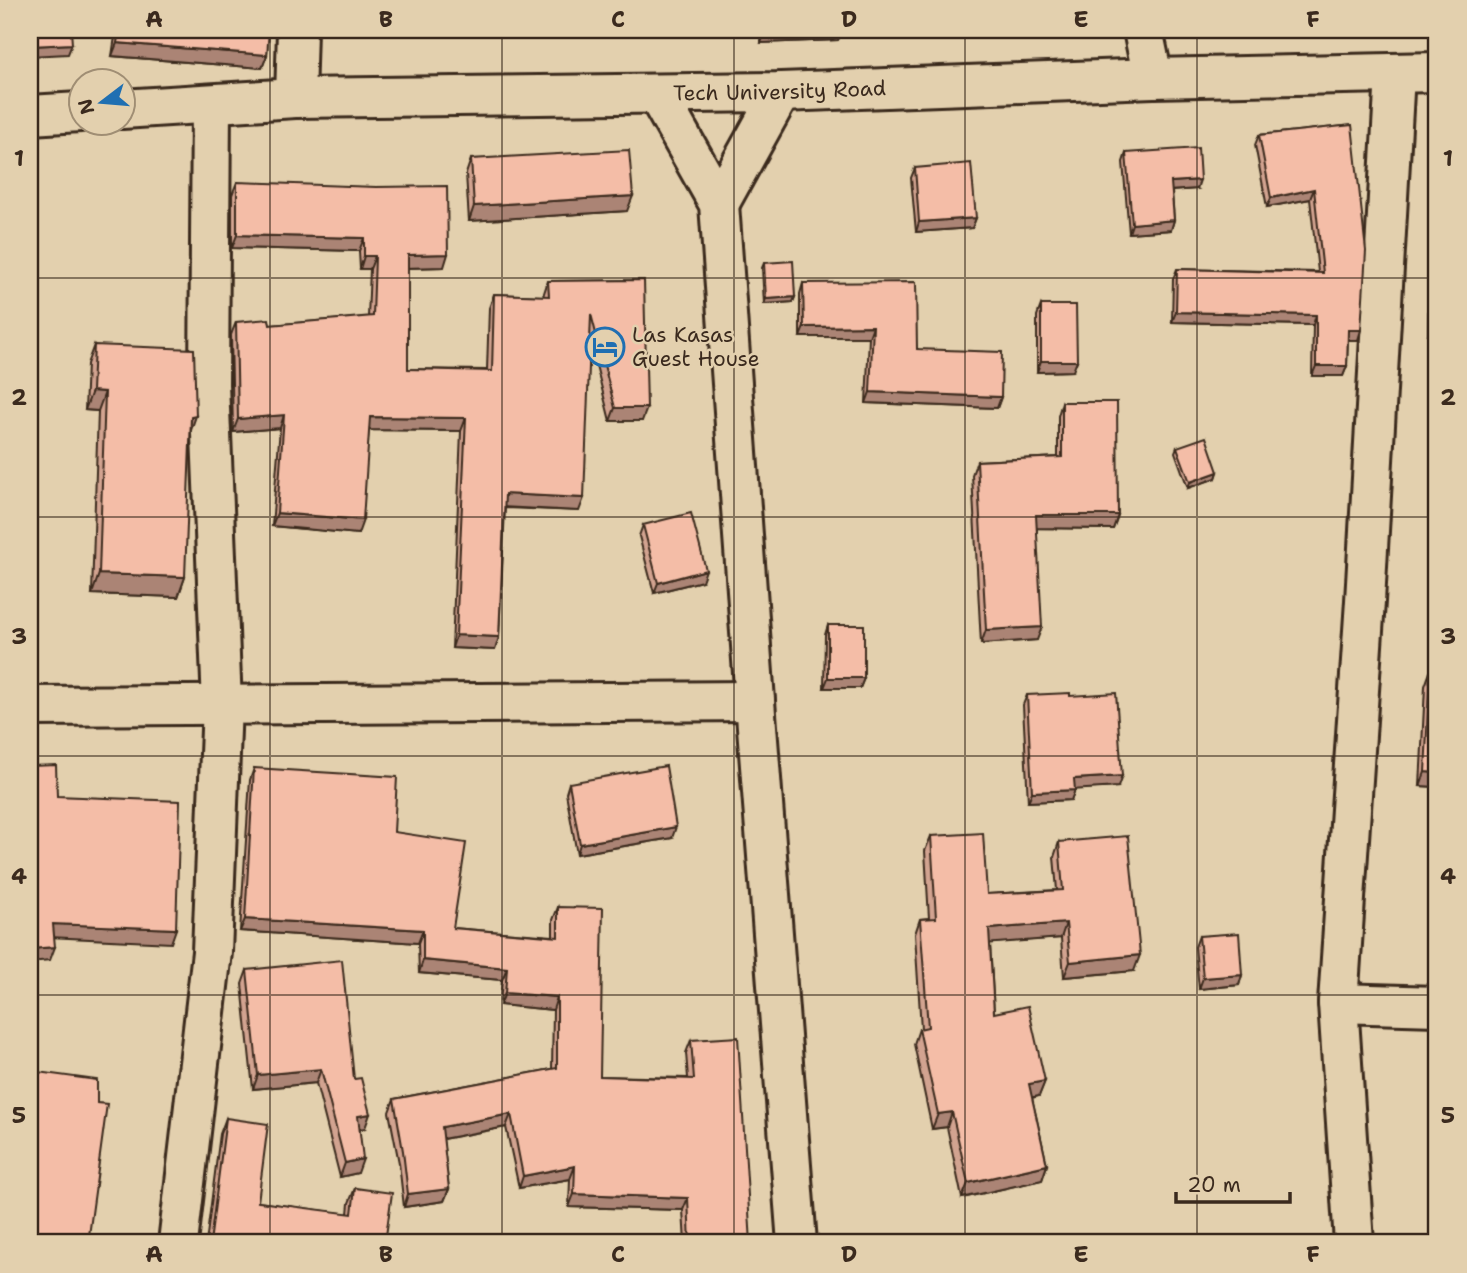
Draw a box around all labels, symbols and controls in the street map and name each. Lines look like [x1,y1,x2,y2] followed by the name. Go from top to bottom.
[145,4,163,34] text: A
[379,4,393,34] text: B
[611,4,625,34] text: C
[841,4,857,34] text: D
[1073,4,1089,34] text: E
[1306,4,1320,34] text: F
[66,66,136,136] north arrow
[673,74,887,107] street label: Tech University Road
[72,96,100,117] text: N
[14,143,24,173] text: 1
[1443,143,1453,173] text: 1
[632,321,760,373] place label: Las Kasas Guest House
[584,326,626,368] hotel icon: Las Kasas Guest House
[11,382,27,412] text: 2
[1440,382,1456,412] text: 2
[11,621,27,651] text: 3
[1440,621,1456,651] text: 3
[11,861,27,891] text: 4
[1440,861,1456,891] text: 4
[12,1100,26,1130] text: 5
[1441,1100,1455,1130] text: 5
[1176,1161,1290,1205] scale bar
[1187,1171,1241,1199] text: 20 m
[145,1239,163,1269] text: A
[379,1239,393,1269] text: B
[611,1239,625,1269] text: C
[841,1239,857,1269] text: D
[1073,1239,1089,1269] text: E
[1306,1239,1320,1269] text: F

